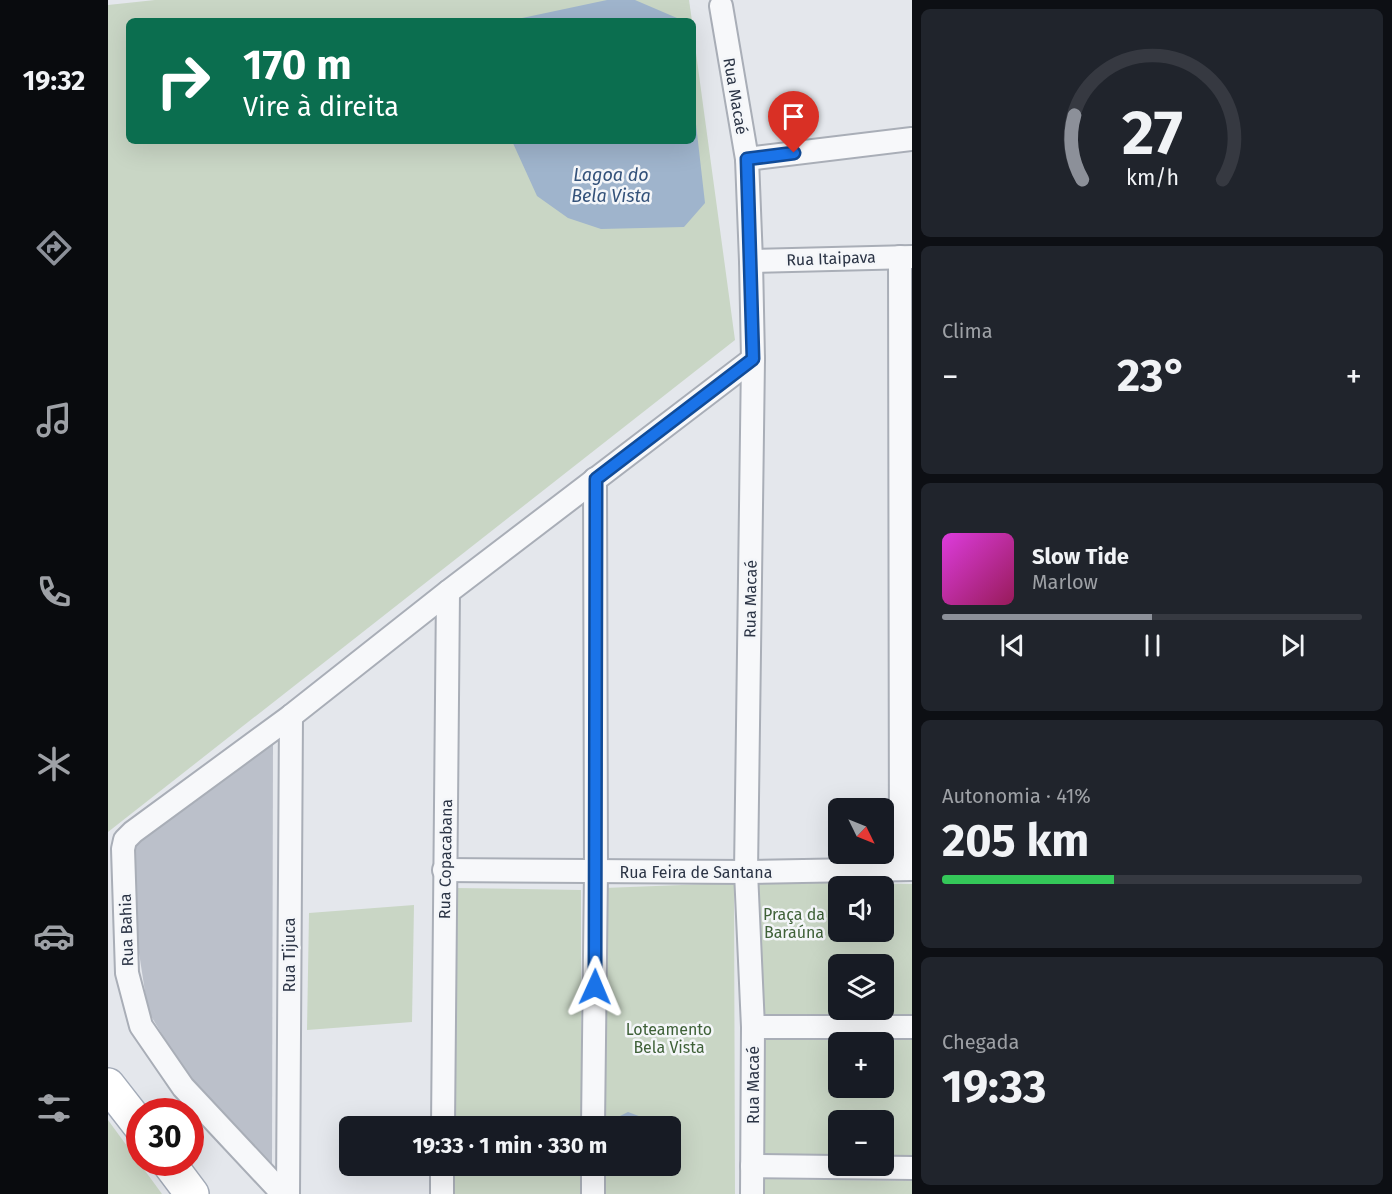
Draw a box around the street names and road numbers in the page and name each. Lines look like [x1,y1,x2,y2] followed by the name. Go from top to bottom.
[719,56,752,136] street label: Rua Macaé
[786,247,876,270] street label: Rua Itaipava
[740,560,761,638] street label: Rua Macaé
[435,799,456,919] street label: Rua Copacabana
[620,863,772,882] street label: Rua Feira de Santana
[116,893,137,967] street label: Rua Bahia
[280,918,299,992] street label: Rua Tijuca
[744,1046,763,1124] street label: Rua Macaé

